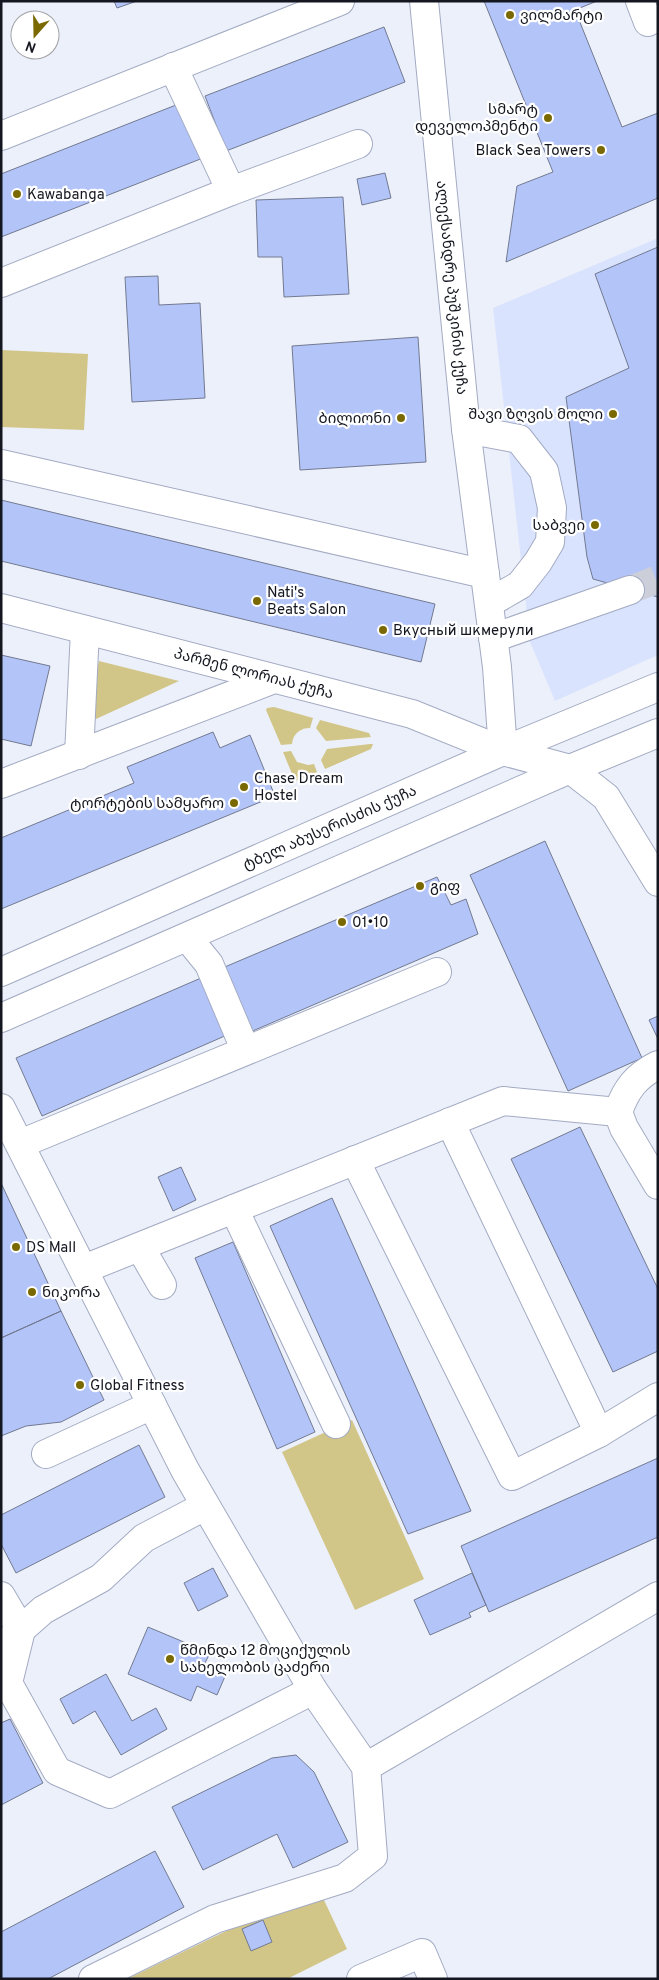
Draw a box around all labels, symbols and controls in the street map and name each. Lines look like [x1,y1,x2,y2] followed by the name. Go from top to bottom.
[520,7,603,26] place label: ვილმარტი
[504,9,516,21] marker: ვილმარტი
[10,10,60,60] north arrow
[23,36,39,56] text: N
[415,101,538,137] place label: სმარტ დეველოპმენტი
[542,112,554,124] marker: სმარტ დეველოპმენტი
[475,142,591,161] place label: Black Sea Towers
[595,144,607,156] marker: Black Sea Towers
[431,180,471,396] street label: ალექსანდრე პუშკინის ქუჩა
[27,186,105,205] place label: Kawabanga
[11,188,23,200] marker: Kawabanga
[468,406,603,425] place label: შავი ზღვის მოლი
[607,408,619,420] marker: შავი ზღვის მოლი
[319,410,391,429] place label: ბილიონი
[395,412,407,424] marker: ბილიონი
[533,517,585,536] place label: საბვეი
[589,519,601,531] marker: საბვეი
[267,584,346,620] place label: Nati's Beats Salon
[251,595,263,607] marker: Nati's Beats Salon
[393,622,533,641] place label: Вкусный шкмерули
[377,624,389,636] marker: Вкусный шкмерули
[172,645,335,704] street label: პარმენ ლორიას ქუჩა
[254,770,343,806] place label: Chase Dream Hostel
[238,781,250,793] marker: Chase Dream Hostel
[240,782,420,875] street label: ტბელ აბუსერისძის ქუჩა
[70,795,224,814] place label: ტორტების სამყარო
[228,797,240,809] marker: ტორტების სამყარო
[430,878,460,897] place label: გიფ
[414,880,426,892] marker: გიფ
[352,914,389,933] place label: 01•10
[336,916,348,928] marker: 01•10
[26,1239,76,1258] place label: DS Mall
[10,1241,22,1253] marker: DS Mall
[42,1284,101,1303] place label: ნიკორა
[26,1286,38,1298] marker: ნიკორა
[90,1377,185,1396] place label: Global Fitness
[74,1379,86,1391] marker: Global Fitness
[180,1642,351,1678] place label: წმინდა 12 მოციქულის სახელობის ცაძერი
[164,1653,176,1665] marker: წმინდა 12 მოციქულის სახელობის ცაძერი

